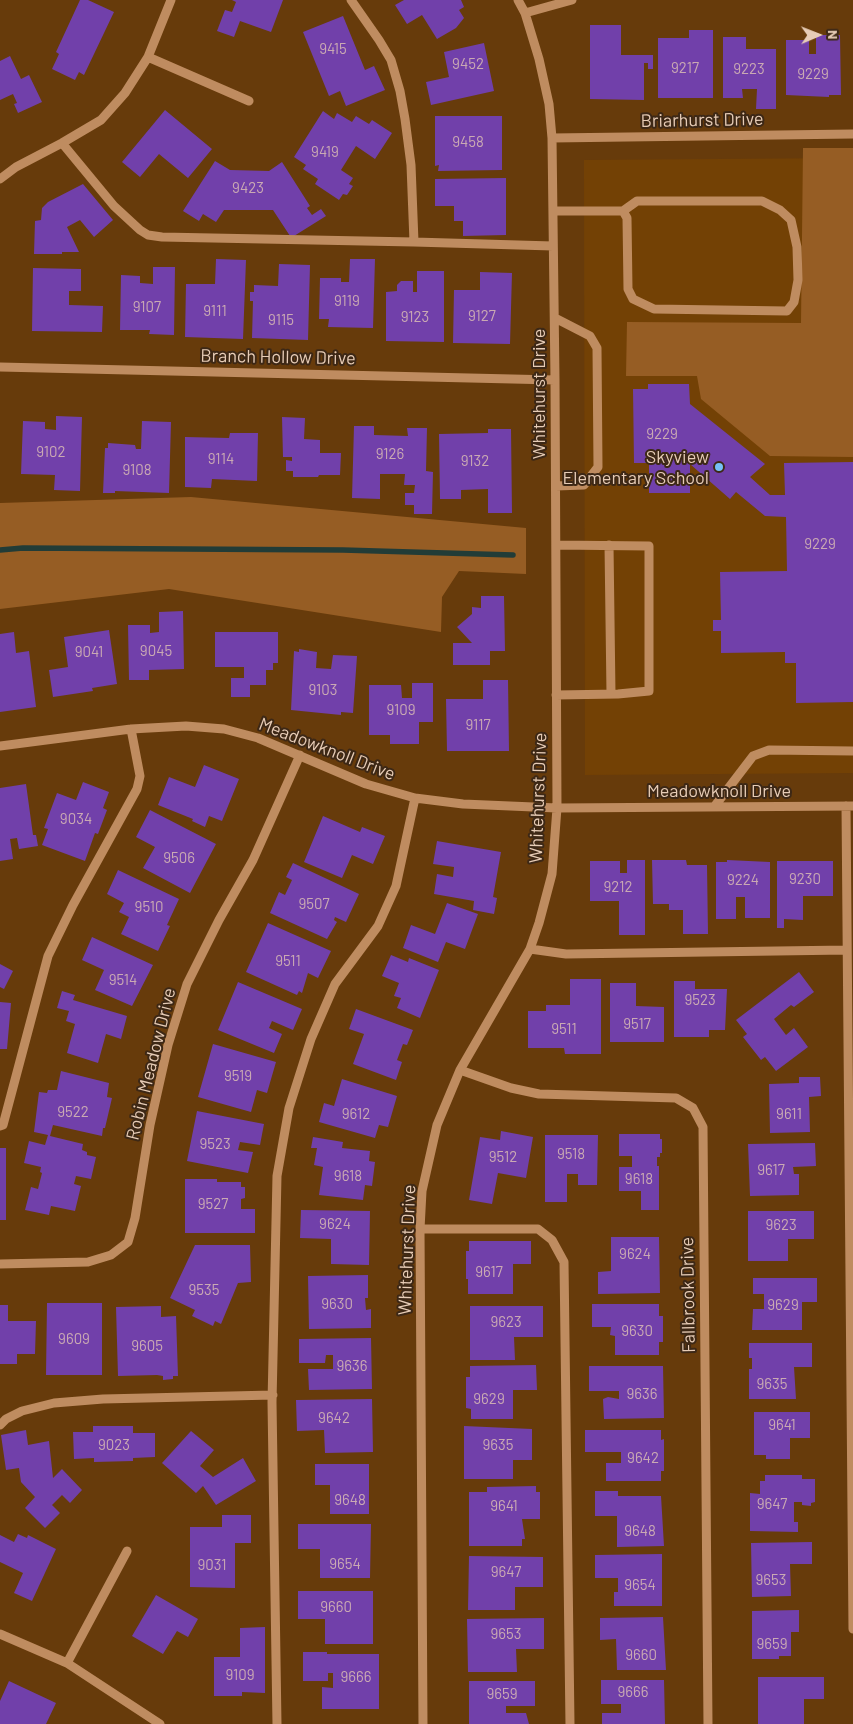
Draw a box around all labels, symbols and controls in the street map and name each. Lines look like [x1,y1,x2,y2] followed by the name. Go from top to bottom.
[793,10,843,60] north arrow
[825,30,842,40] text: N
[319,40,347,58] house number: 9415
[452,55,484,73] house number: 9452
[671,59,699,77] house number: 9217
[733,60,765,78] house number: 9223
[797,65,829,83] house number: 9229
[640,108,764,132] street label: Briarhurst Drive
[452,133,484,151] house number: 9458
[311,143,339,161] house number: 9419
[232,179,264,197] house number: 9423
[334,292,360,310] house number: 9119
[133,298,161,316] house number: 9107
[203,302,227,320] house number: 9111
[468,307,496,325] house number: 9127
[401,308,429,326] house number: 9123
[268,311,294,329] house number: 9115
[528,329,550,459] street label: Whitehurst Drive
[200,345,356,369] street label: Branch Hollow Drive
[646,425,678,443] house number: 9229
[36,443,66,461] house number: 9102
[376,445,404,463] house number: 9126
[562,446,709,488] place label: Skyview Elementary School
[208,450,234,468] house number: 9114
[461,452,489,470] house number: 9132
[122,461,152,479] house number: 9108
[713,461,725,473] marker: Skyview Elementary School
[804,535,836,553] house number: 9229
[140,642,172,660] house number: 9045
[75,643,103,661] house number: 9041
[309,681,337,699] house number: 9103
[386,701,416,719] house number: 9109
[256,713,398,785] street label: Meadowknoll Drive
[465,716,491,734] house number: 9117
[525,732,551,864] street label: Whitehurst Drive
[647,780,791,802] street label: Meadowknoll Drive
[60,810,92,828] house number: 9034
[163,849,195,867] house number: 9506
[789,870,821,888] house number: 9230
[727,871,759,889] house number: 9224
[604,878,632,896] house number: 9212
[298,895,330,913] house number: 9507
[135,898,163,916] house number: 9510
[275,952,301,970] house number: 9511
[109,971,137,989] house number: 9514
[122,986,180,1142] street label: Robin Meadow Drive
[684,991,716,1009] house number: 9523
[623,1015,651,1033] house number: 9517
[551,1020,577,1038] house number: 9511
[224,1067,252,1085] house number: 9519
[57,1103,89,1121] house number: 9522
[342,1105,370,1123] house number: 9612
[776,1105,802,1123] house number: 9611
[199,1135,231,1153] house number: 9523
[557,1145,585,1163] house number: 9518
[489,1148,517,1166] house number: 9512
[757,1161,785,1179] house number: 9617
[334,1167,362,1185] house number: 9618
[625,1170,653,1188] house number: 9618
[394,1184,420,1316] street label: Whitehurst Drive
[198,1195,228,1213] house number: 9527
[319,1215,351,1233] house number: 9624
[765,1216,797,1234] house number: 9623
[676,1237,700,1353] street label: Fallbrook Drive
[619,1245,651,1263] house number: 9624
[475,1263,503,1281] house number: 9617
[189,1281,219,1299] house number: 9535
[321,1295,353,1313] house number: 9630
[767,1296,799,1314] house number: 9629
[490,1313,522,1331] house number: 9623
[621,1322,653,1340] house number: 9630
[58,1330,90,1348] house number: 9609
[131,1337,163,1355] house number: 9605
[337,1357,367,1375] house number: 9636
[757,1375,787,1393] house number: 9635
[627,1385,657,1403] house number: 9636
[473,1390,505,1408] house number: 9629
[318,1409,350,1427] house number: 9642
[768,1416,796,1434] house number: 9641
[98,1436,130,1454] house number: 9023
[483,1436,513,1454] house number: 9635
[627,1449,659,1467] house number: 9642
[334,1491,366,1509] house number: 9648
[757,1495,787,1513] house number: 9647
[490,1497,518,1515] house number: 9641
[624,1522,656,1540] house number: 9648
[329,1555,361,1573] house number: 9654
[197,1556,227,1574] house number: 9031
[491,1563,521,1581] house number: 9647
[756,1571,786,1589] house number: 9653
[624,1576,656,1594] house number: 9654
[320,1598,352,1616] house number: 9660
[491,1625,521,1643] house number: 9653
[756,1635,788,1653] house number: 9659
[625,1646,657,1664] house number: 9660
[225,1666,255,1684] house number: 9109
[341,1668,371,1686] house number: 9666
[618,1683,648,1701] house number: 9666
[486,1685,518,1703] house number: 9659

